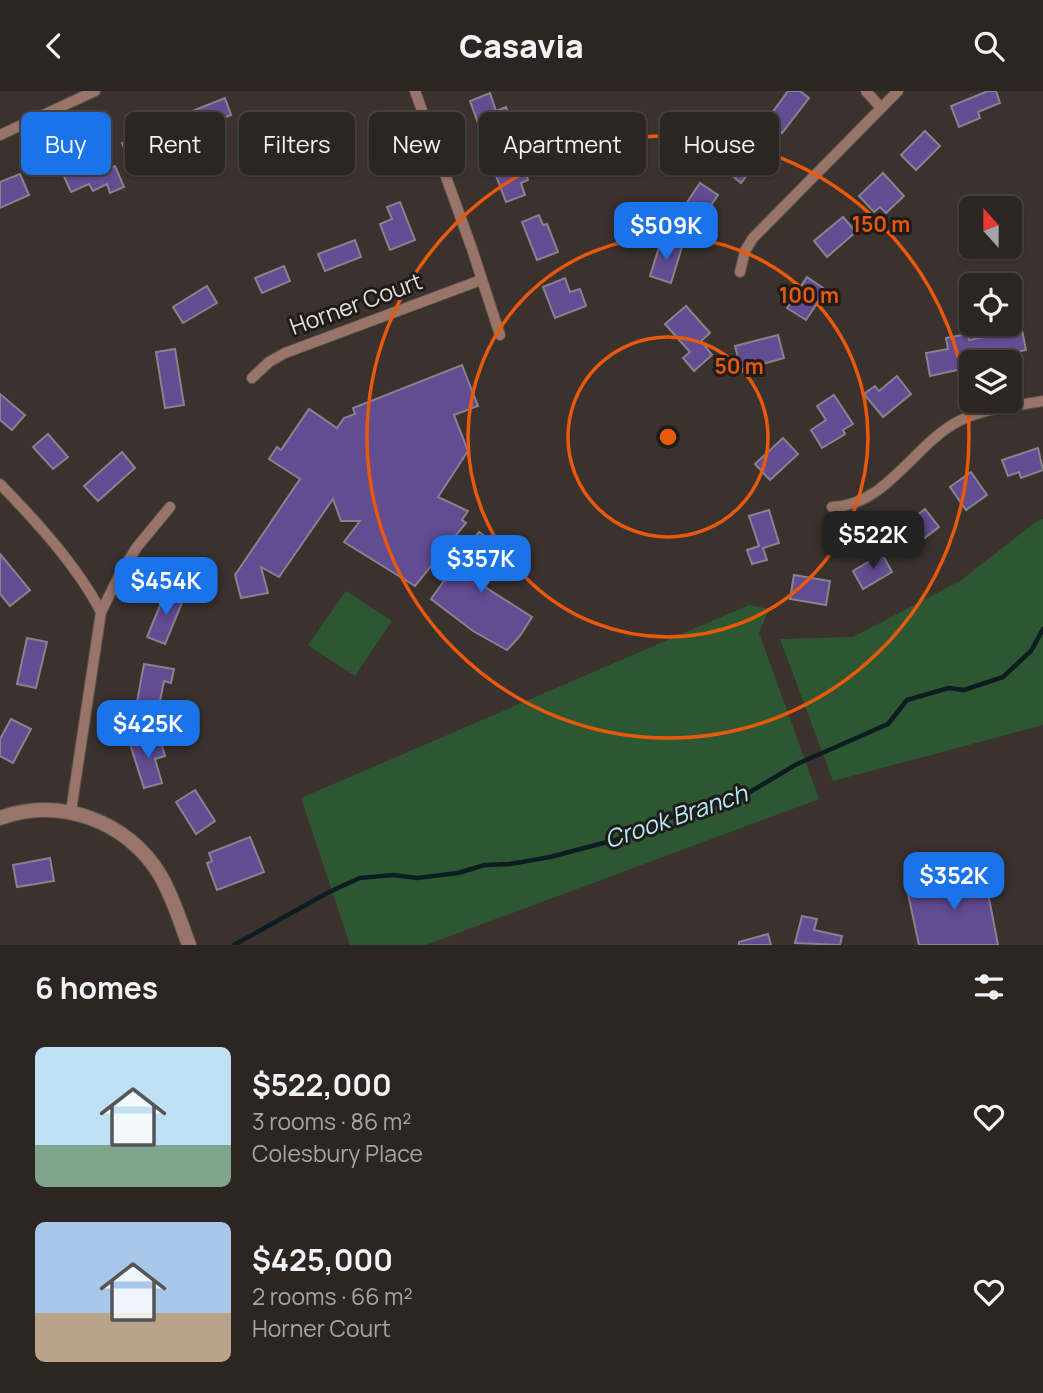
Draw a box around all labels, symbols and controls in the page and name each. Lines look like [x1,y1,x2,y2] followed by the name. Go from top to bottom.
[459,24,584,68] text: Casavia
[35,27,73,65] icon: back
[970,27,1008,65] icon: search
[21,112,111,175] chip: Buy
[125,112,225,175] chip: Rent
[239,112,355,175] chip: Filters
[369,112,465,175] chip: New
[479,112,646,175] chip: Apartment
[660,112,779,175] chip: House
[959,196,1022,259] north arrow
[959,196,1022,413] map controls
[617,202,715,262] pin: $509K
[630,209,702,241] text: $509K
[852,210,910,238] text: 150 m
[285,264,426,342] street label: Horner Court
[959,273,1022,336] button: locate
[779,281,839,309] text: 100 m
[959,350,1022,413] button: layers
[714,352,764,380] text: 50 m
[656,425,680,449] centre of rings
[824,511,922,571] pin: $522K
[838,518,908,550] text: $522K
[432,535,530,595] pin: $357K
[447,542,515,574] text: $357K
[117,557,215,617] pin: $454K
[131,564,201,596] text: $454K
[99,701,197,760] pin: $425K
[113,707,183,739] text: $425K
[600,776,752,855] water label: Crook Branch
[905,853,1003,912] pin: $352K
[919,859,989,891] text: $352K
[35,967,158,1008] text: 6 homes
[970,968,1008,1006] icon: filters
[252,1064,392,1105] text: $522,000
[91,1075,175,1159] icon: home
[970,1098,1008,1136] icon: heart
[252,1105,412,1137] text: 3 rooms · 86 m²
[252,1137,423,1169] text: Colesbury Place
[252,1239,393,1280] text: $425,000
[91,1250,175,1334] icon: home
[970,1273,1008,1311] icon: heart
[252,1280,413,1312] text: 2 rooms · 66 m²
[252,1312,391,1344] text: Horner Court

